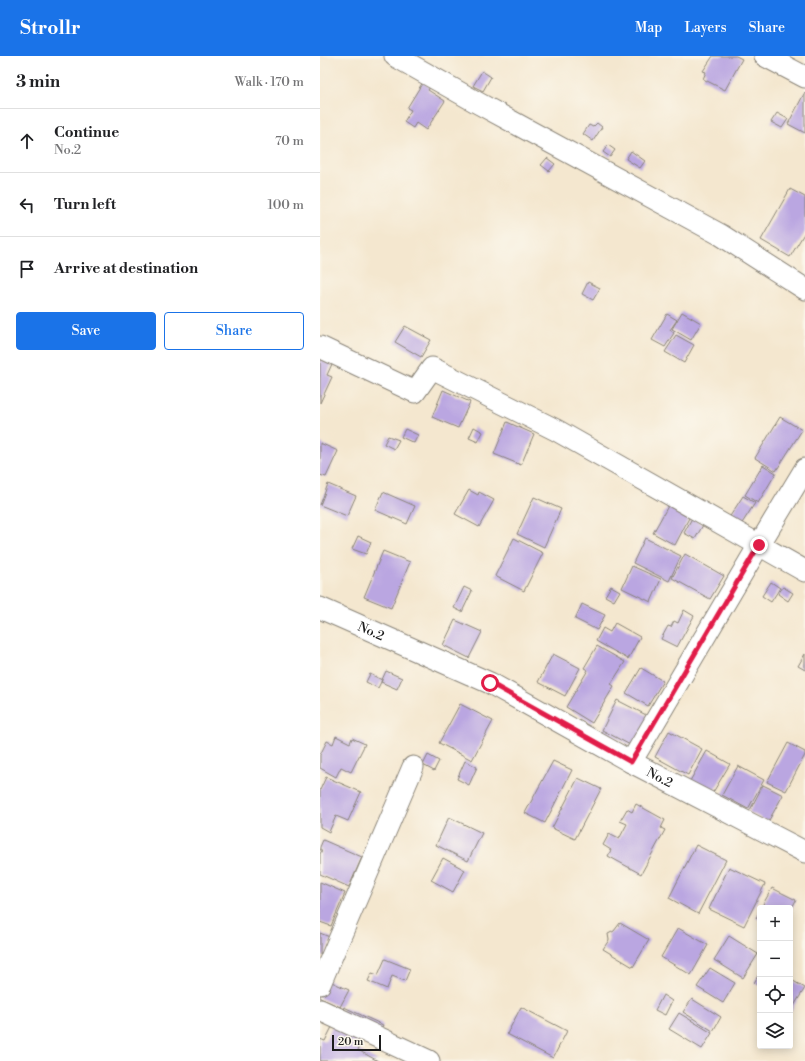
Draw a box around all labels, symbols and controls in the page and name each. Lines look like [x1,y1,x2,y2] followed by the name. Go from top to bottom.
[20,16,81,40] text: Strollr
[635,19,662,37] text: Map
[684,19,727,37] text: Layers
[749,19,785,37] text: Share
[16,71,60,93] text: 3 min
[234,74,304,90] text: Walk · 170 m
[54,123,119,142] text: Continue
[16,130,38,152] icon: ahead
[275,133,304,149] text: 70 m
[54,142,81,158] text: No.2
[16,194,38,216] icon: left
[54,195,116,214] text: Turn left
[268,197,304,213] text: 100 m
[16,258,38,280] icon: arrive
[54,259,198,278] text: Arrive at destination
[16,312,156,350] button: Save
[164,312,304,350] button: Share
[750,536,768,554] route end
[355,619,387,644] street label: No.2
[481,674,499,692] route start
[644,764,675,791] street label: No.2
[757,905,793,1049] map controls
[757,905,793,941] button: +
[757,941,793,977] button: −
[757,977,793,1013] button: locate
[757,1013,793,1049] button: layers
[332,1033,381,1052] scale bar
[338,1035,363,1049] text: 20 m

